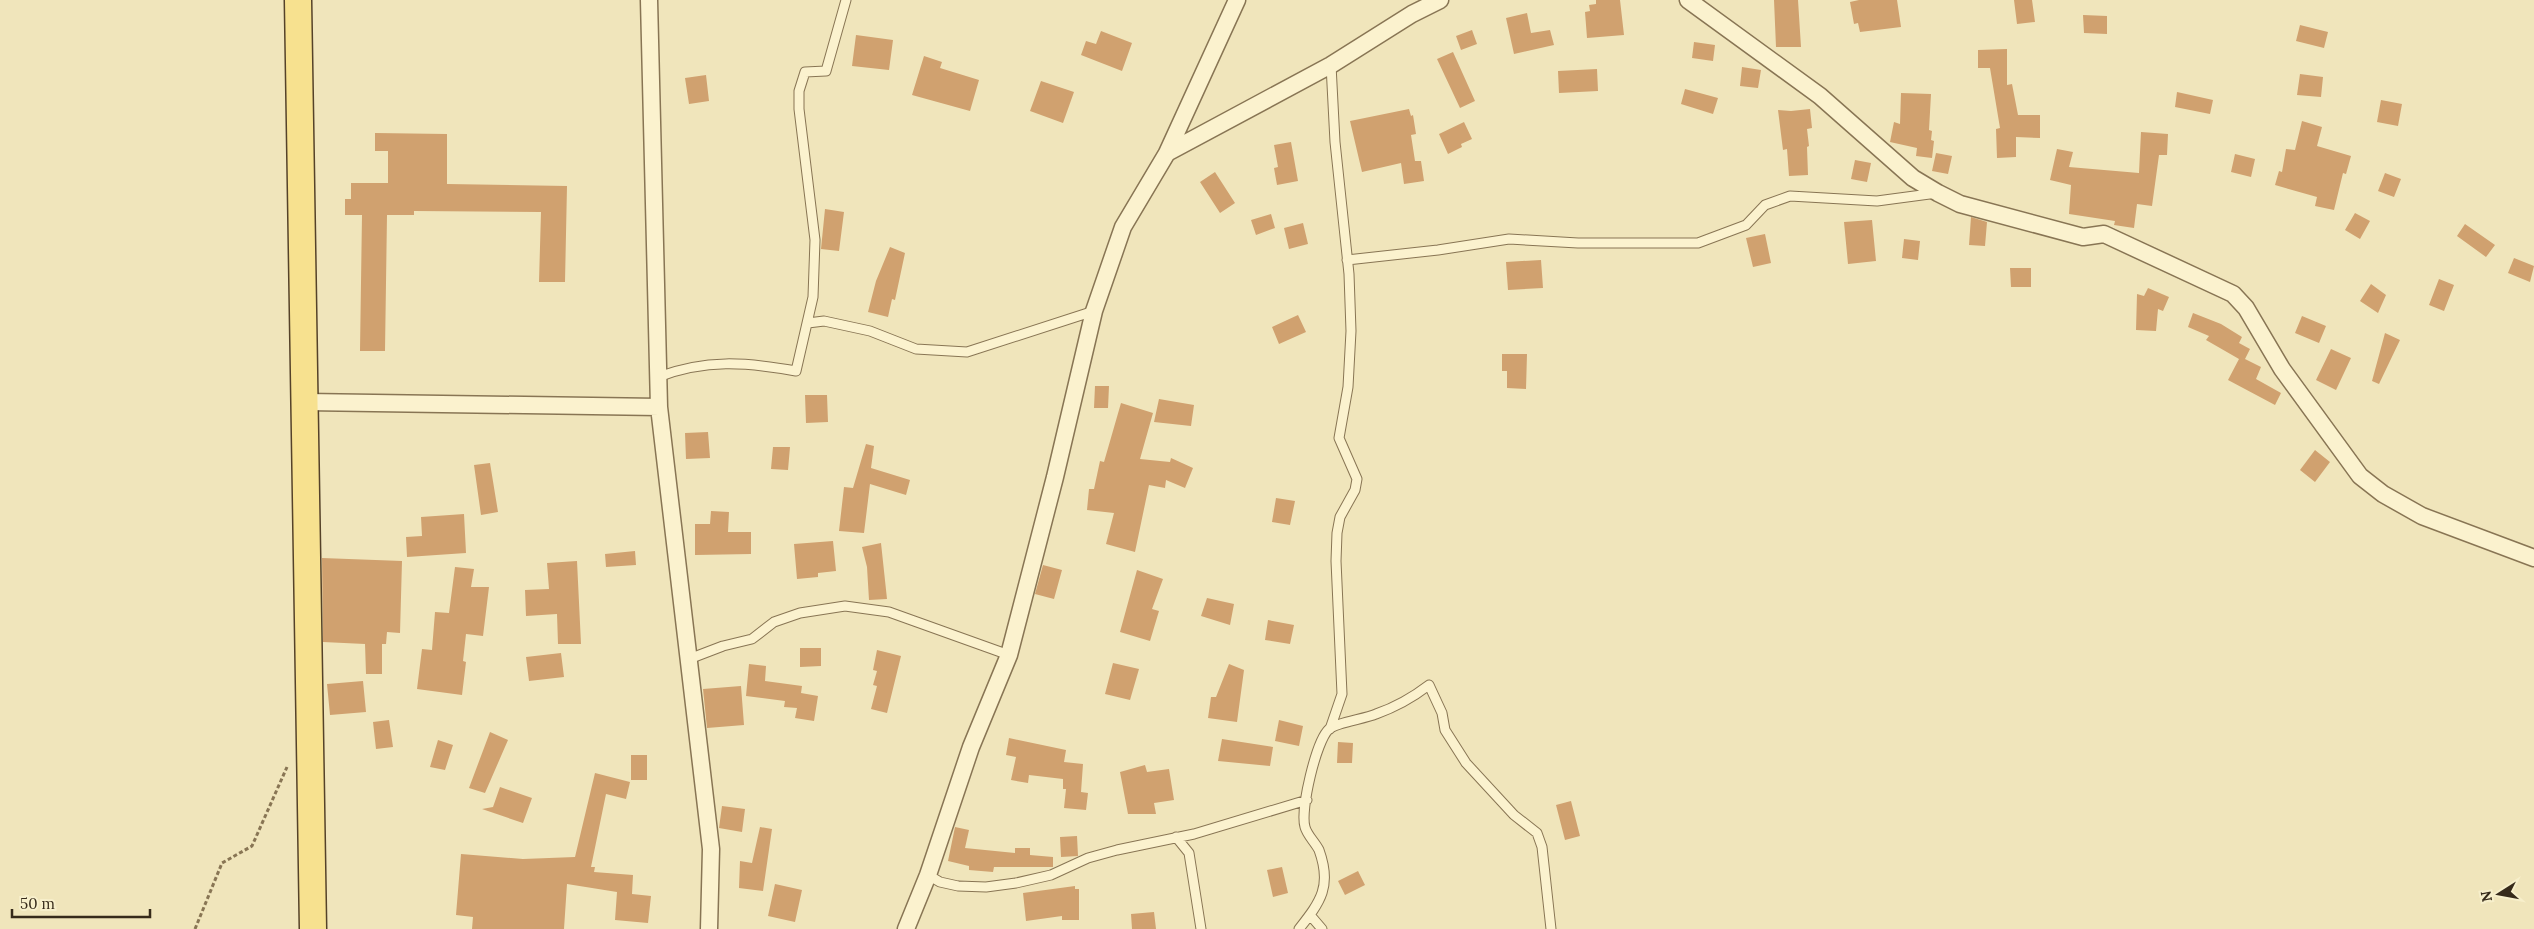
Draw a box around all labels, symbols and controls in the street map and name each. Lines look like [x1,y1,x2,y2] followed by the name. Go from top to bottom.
[2474,869,2524,919] north arrow
[12,886,150,918] scale bar
[2476,889,2496,904] text: N
[20,894,55,913] text: 50 m

